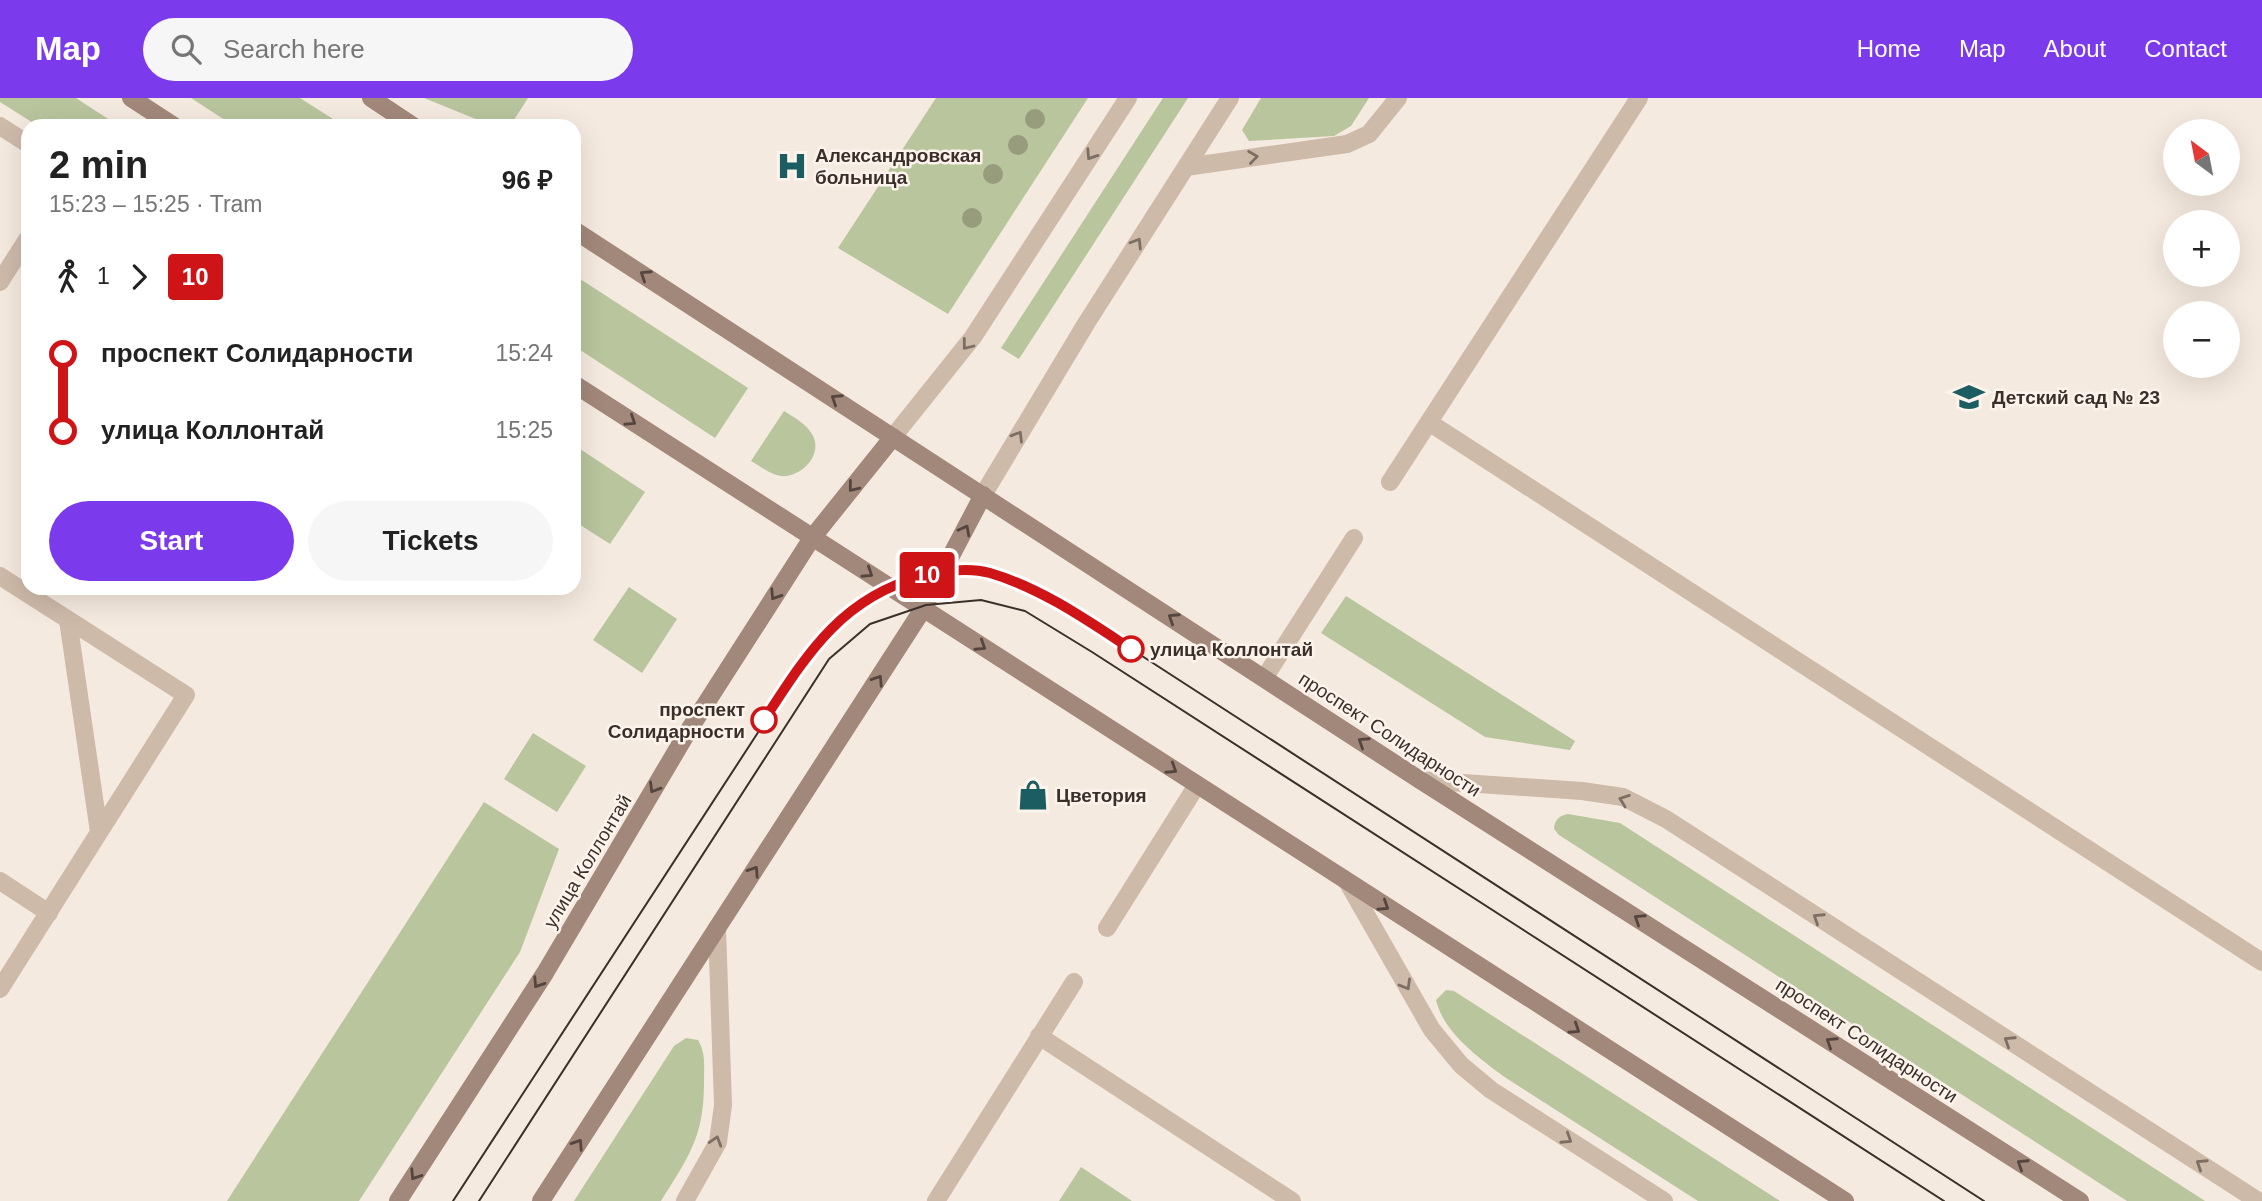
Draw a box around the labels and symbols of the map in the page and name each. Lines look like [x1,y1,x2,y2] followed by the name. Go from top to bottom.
[2163,119,2240,196] north arrow
[815,145,981,188] place label: Александровская больница
[1087,148,1100,161] one-way arrow
[775,149,809,183] hospital icon: Александровская больница
[1247,150,1259,165] one-way arrow
[1129,237,1142,250] one-way arrow
[640,271,653,284] one-way arrow
[962,338,975,350] one-way arrow
[1952,380,1986,414] school or university icon: Детский сад № 23
[1992,387,2160,408] place label: Детский сад № 23
[831,395,844,408] one-way arrow
[624,413,637,426] one-way arrow
[1010,431,1023,444] one-way arrow
[848,480,861,492] one-way arrow
[956,525,970,538] one-way arrow
[895,552,958,598] line badge: 10
[860,565,873,578] one-way arrow
[771,587,783,600] one-way arrow
[1167,614,1180,627] one-way arrow
[1118,636,1144,662] marker: улица Коллонтай
[973,638,986,651] one-way arrow
[1150,639,1313,660] place label: улица Коллонтай
[1295,668,1484,801] street label: проспект Солидарности
[869,675,882,688] one-way arrow
[608,699,745,742] place label: проспект Солидарности
[751,707,777,733] marker: проспект Солидарности
[1358,738,1371,751] one-way arrow
[1164,761,1177,774] one-way arrow
[1016,778,1050,812] shop icon: Цветория
[649,780,662,793] one-way arrow
[1056,785,1147,806] place label: Цветория
[539,791,636,932] street label: улица Коллонтай
[1619,794,1631,808] one-way arrow
[746,866,759,879] one-way arrow
[1376,897,1389,910] one-way arrow
[1813,913,1826,926] one-way arrow
[1634,915,1647,928] one-way arrow
[1772,974,1961,1107] street label: проспект Солидарности
[534,976,547,989] one-way arrow
[1398,977,1411,990] one-way arrow
[1568,1020,1581,1033] one-way arrow
[2004,1036,2017,1049] one-way arrow
[1825,1037,1838,1050] one-way arrow
[1559,1131,1572,1144] one-way arrow
[708,1135,723,1147] one-way arrow
[570,1138,583,1151] one-way arrow
[2195,1159,2208,1172] one-way arrow
[2017,1160,2030,1173] one-way arrow
[411,1167,424,1180] one-way arrow

